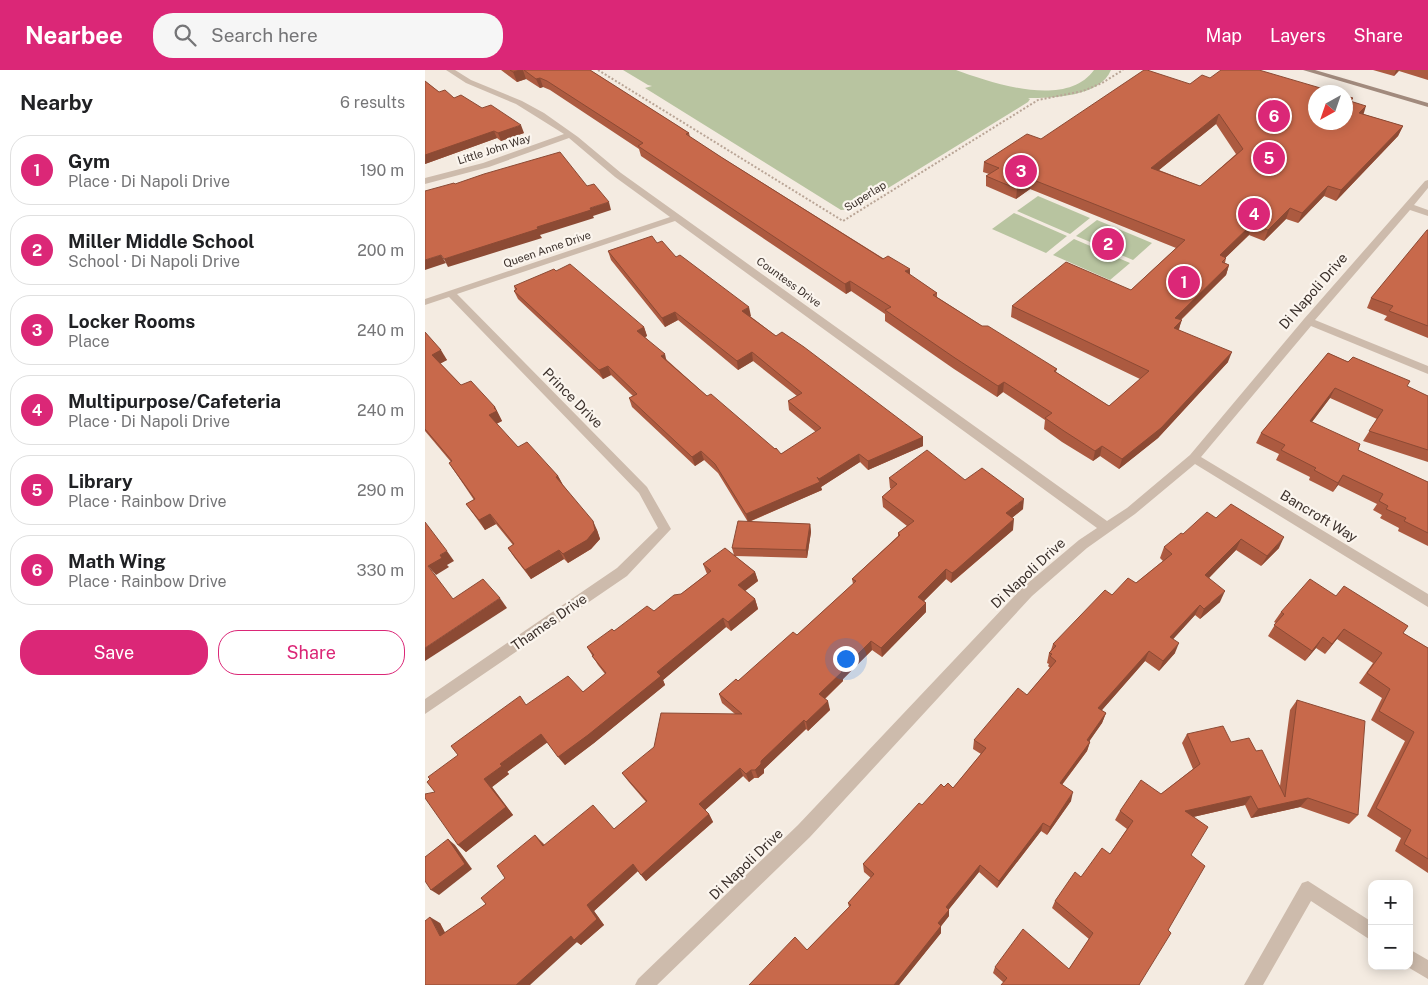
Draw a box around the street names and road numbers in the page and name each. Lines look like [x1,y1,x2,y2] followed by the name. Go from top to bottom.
[456,131,532,167] street label: Little John Way
[842,178,888,213] street label: Superlap
[502,228,592,270] street label: Queen Anne Drive
[1276,250,1350,332] street label: Di Napoli Drive
[754,255,824,309] street label: Countess Drive
[540,365,606,431] street label: Prince Drive
[1278,487,1361,546] street label: Bancroft Way
[988,534,1068,611] street label: Di Napoli Drive
[508,590,590,654] street label: Thames Drive
[706,825,786,903] street label: Di Napoli Drive

